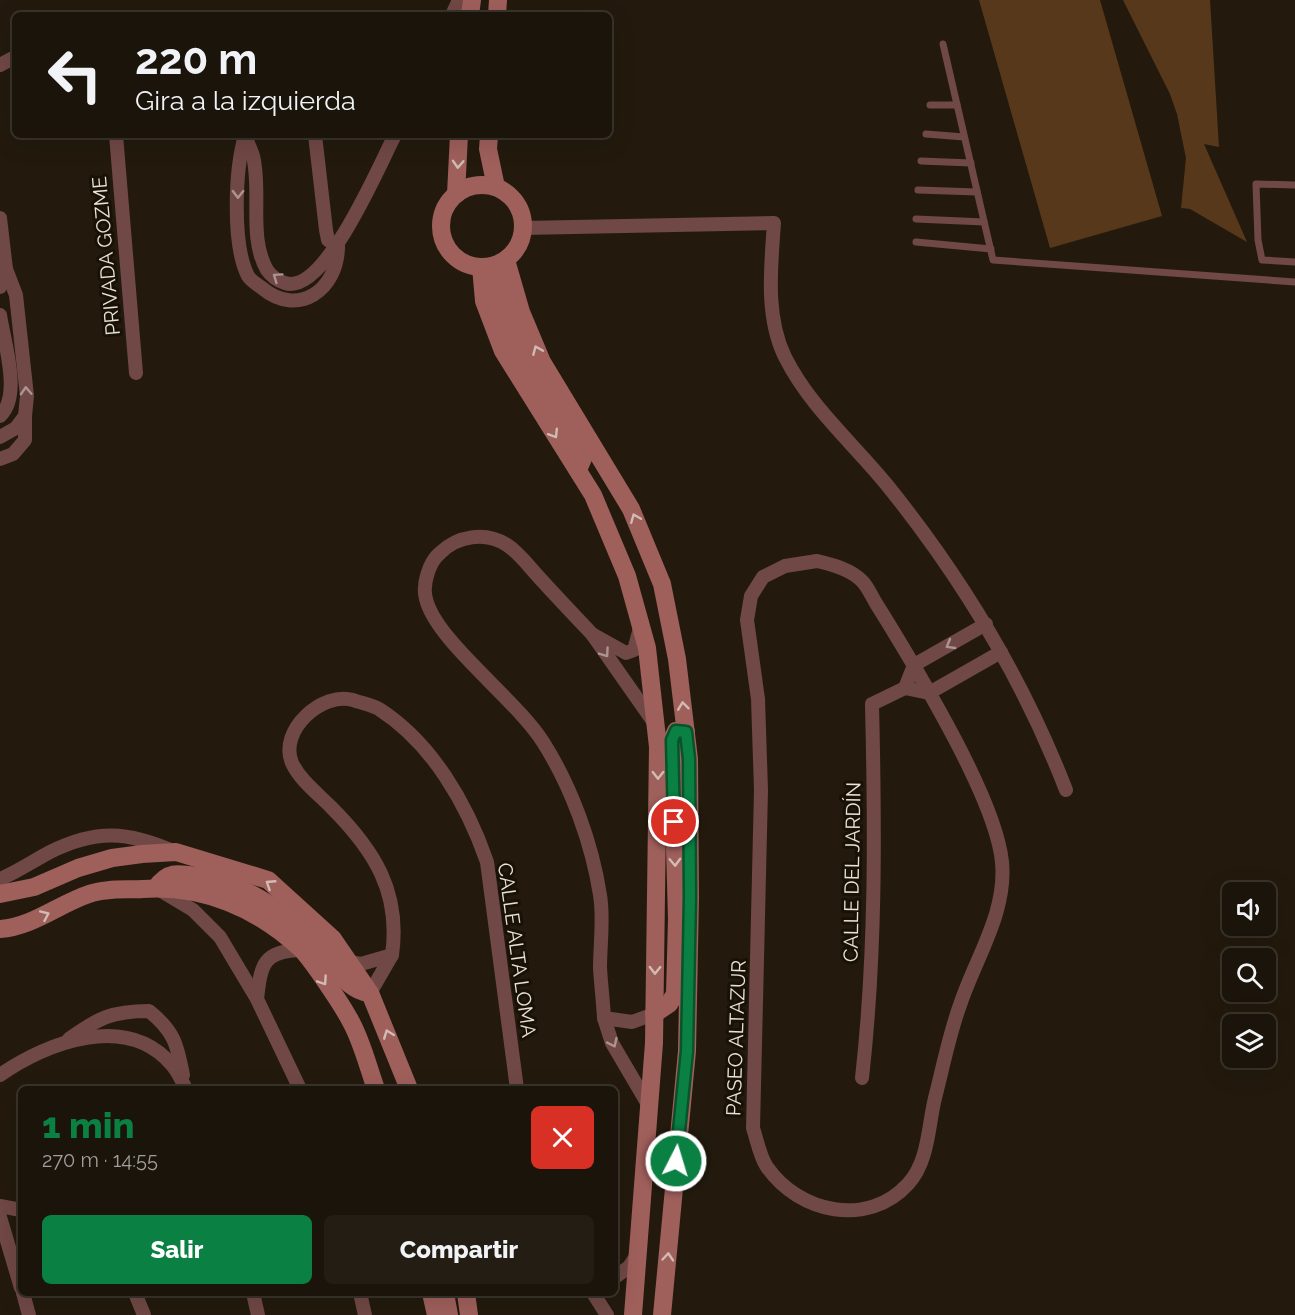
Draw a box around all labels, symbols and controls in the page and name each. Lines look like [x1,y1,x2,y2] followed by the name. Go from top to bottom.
[135,35,257,84] text: 220 m
[36,36,114,114] icon: left
[135,85,356,116] text: Gira a la izquierda
[451,160,464,169] one-way arrow
[87,176,125,336] street label: PRIVADA GOZME
[232,190,245,199] one-way arrow
[273,273,284,284] one-way arrow
[532,345,544,356] one-way arrow
[19,387,32,396] one-way arrow
[546,428,558,438] one-way arrow
[630,514,642,525] one-way arrow
[946,638,956,649] one-way arrow
[598,647,609,658] one-way arrow
[677,701,690,711] one-way arrow
[652,771,664,780] one-way arrow
[838,782,866,962] street label: CALLE DEL JARDÍN
[648,796,699,847] pin
[657,805,690,838] icon: arrive
[669,857,682,866] one-way arrow
[493,861,541,1039] street label: CALLE ALTA LOMA
[265,880,276,891] one-way arrow
[1222,882,1276,1068] map controls
[1222,882,1276,936] button: sound
[39,910,50,922] one-way arrow
[1222,948,1276,1002] button: search
[721,959,751,1117] street label: PASEO ALTAZUR
[649,966,661,975] one-way arrow
[316,975,327,986] one-way arrow
[1222,1014,1276,1068] button: layers
[383,1030,395,1041] one-way arrow
[605,1037,617,1048] one-way arrow
[42,1104,134,1146] text: 1 min
[531,1106,594,1169] button: close
[644,1129,708,1193] position arrow
[42,1148,158,1172] text: 270 m · 14:55
[42,1215,312,1284] button: Salir
[324,1215,594,1284] button: Compartir
[661,1252,674,1261] one-way arrow

